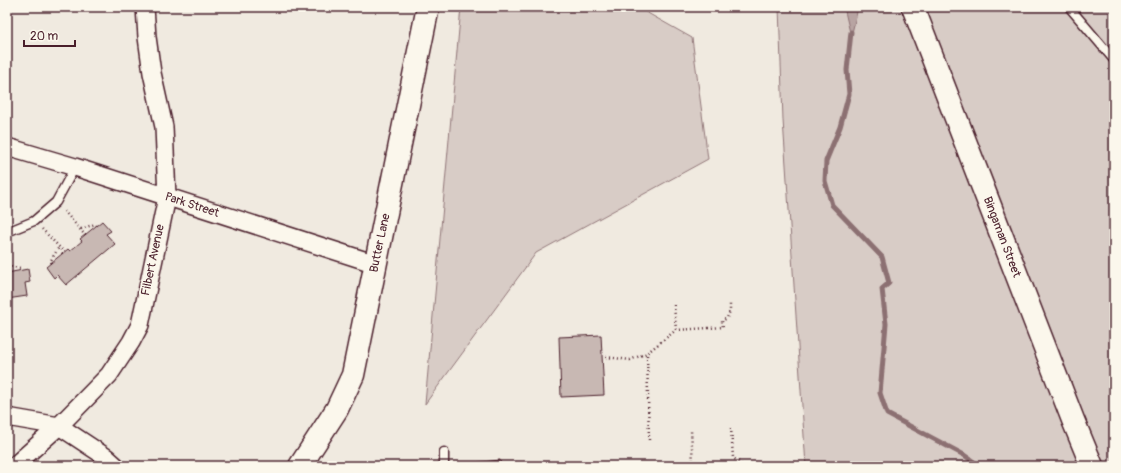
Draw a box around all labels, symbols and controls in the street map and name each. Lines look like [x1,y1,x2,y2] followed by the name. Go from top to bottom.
[24,22,75,48] scale bar
[30,29,59,44] text: 20 m
[163,189,221,221] street label: Park Street
[980,195,1024,280] street label: Bingaman Street
[366,212,394,274] street label: Butter Lane
[138,223,168,297] street label: Filbert Avenue

